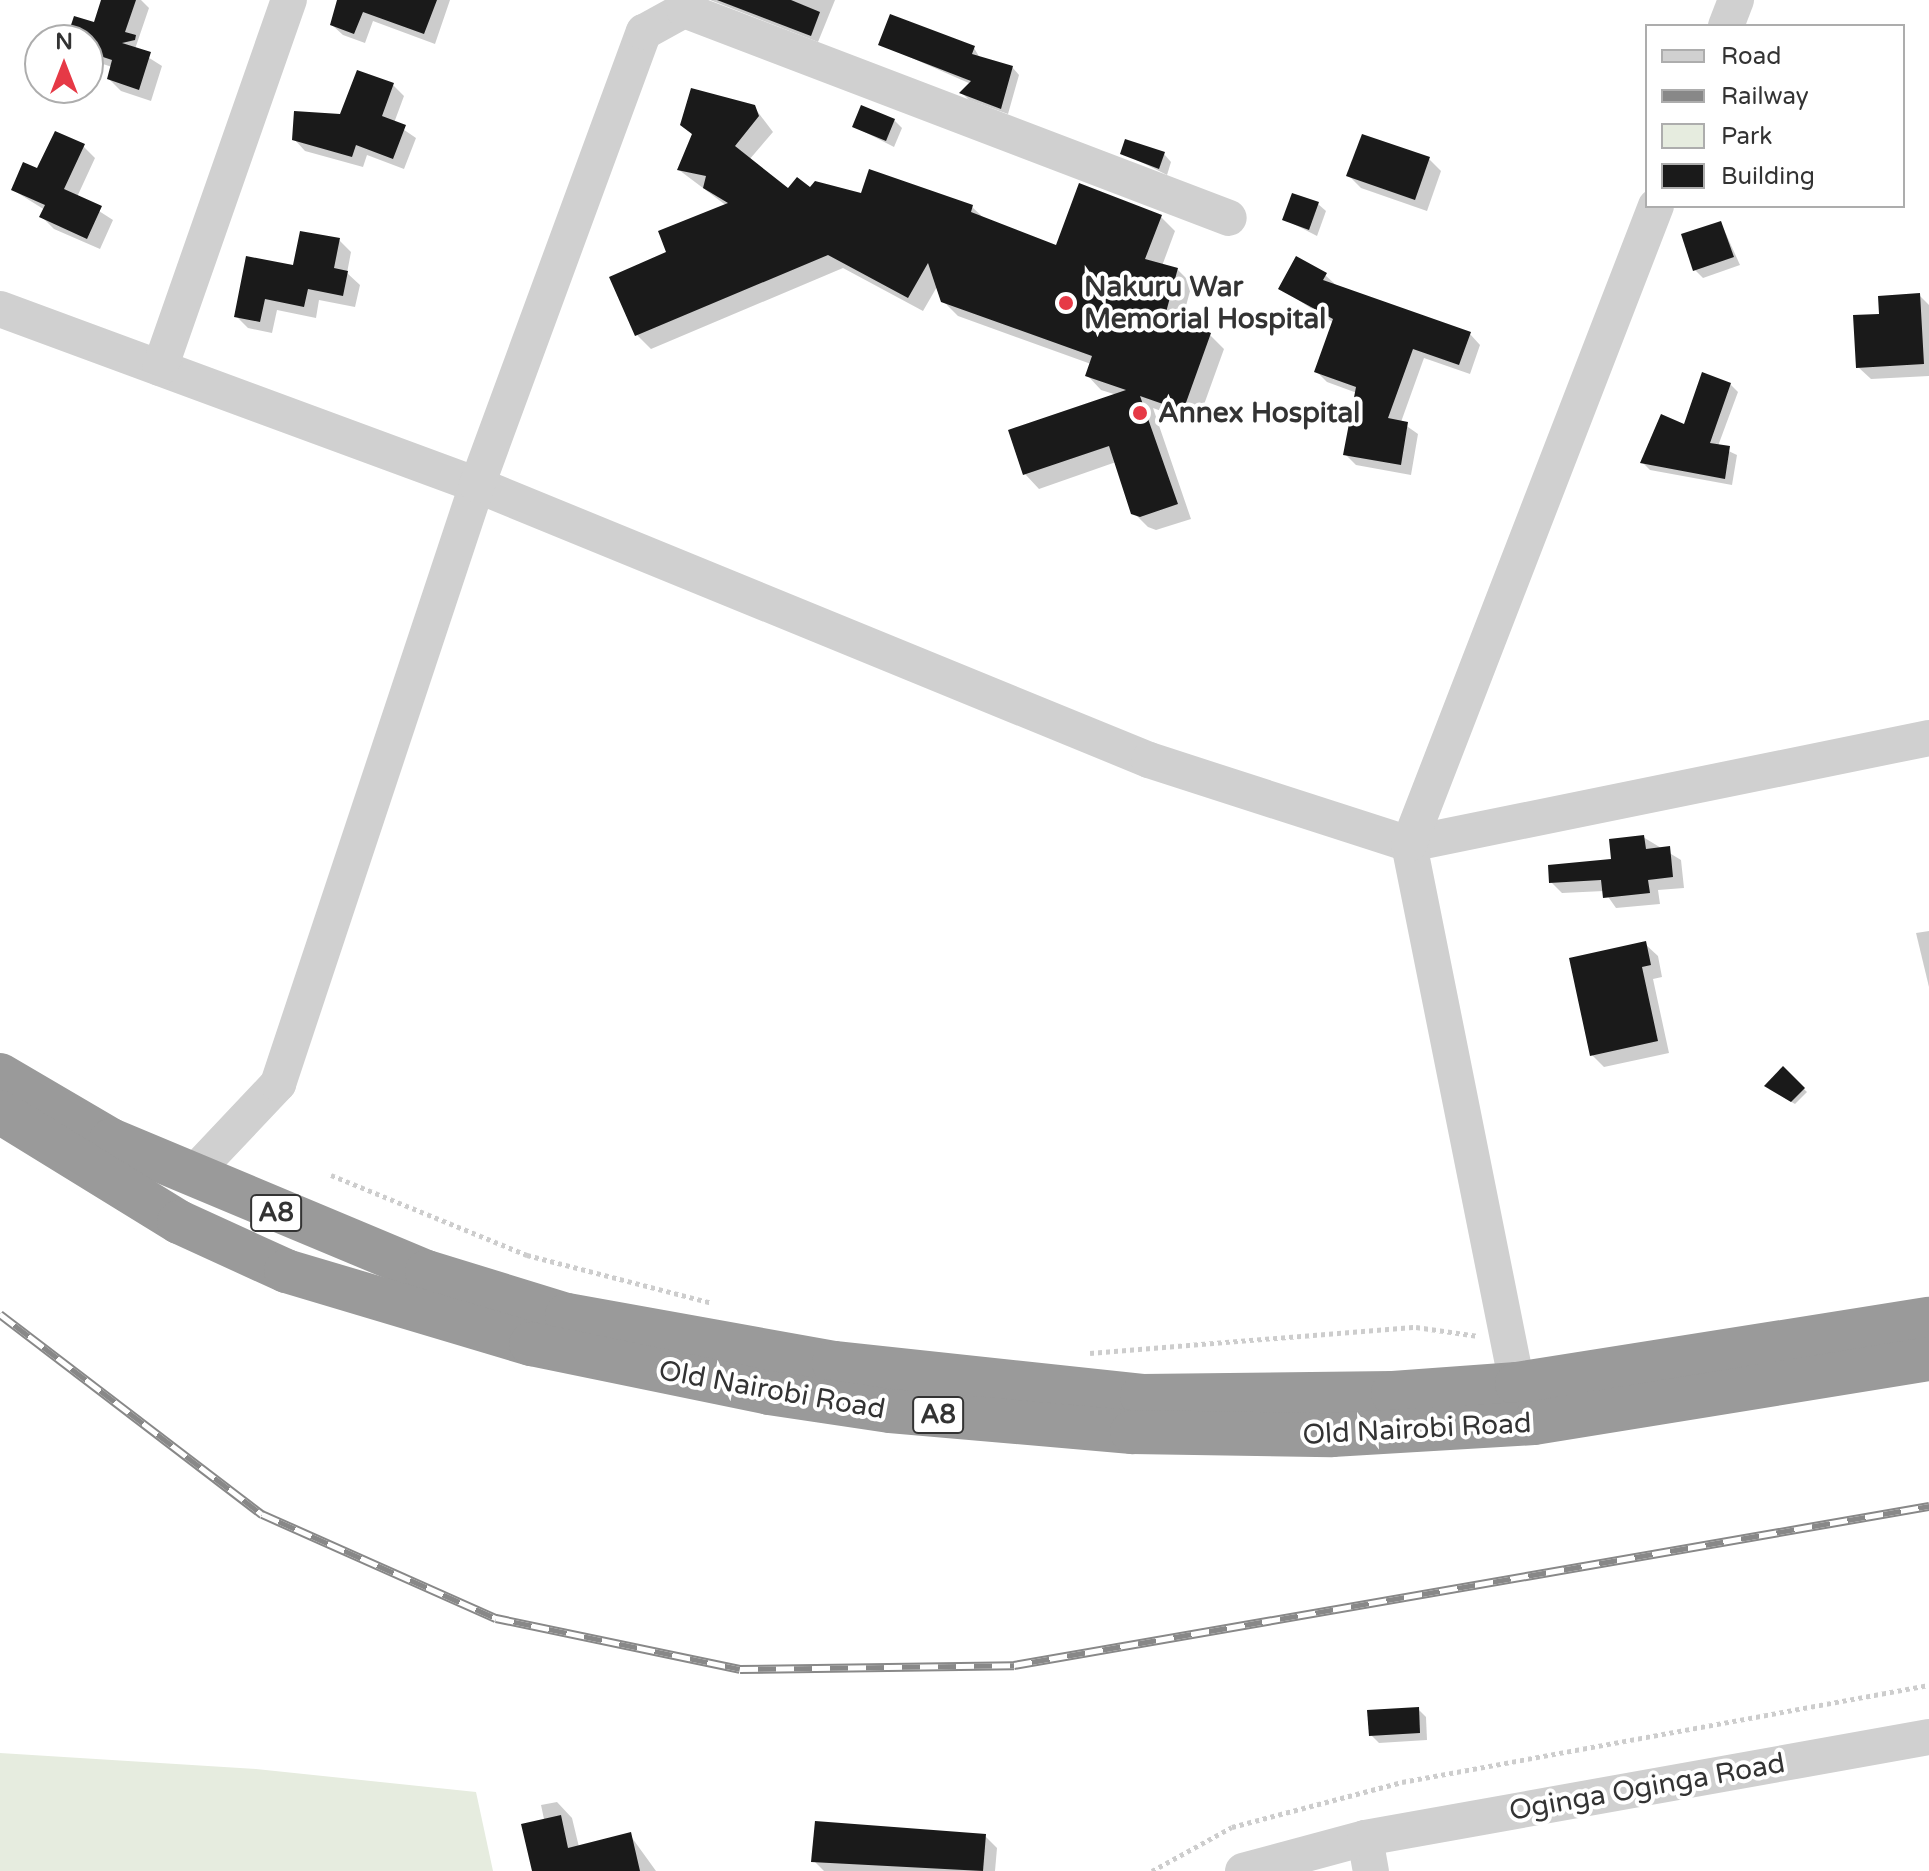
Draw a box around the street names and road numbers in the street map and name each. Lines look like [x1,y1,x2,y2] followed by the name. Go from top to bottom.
[250,1191,302,1235] road number: A8
[656,1354,888,1426] street label: Old Nairobi Road
[912,1393,964,1437] road number: A8
[1302,1406,1532,1452] street label: Old Nairobi Road
[1506,1746,1788,1828] street label: Oginga Oginga Road

